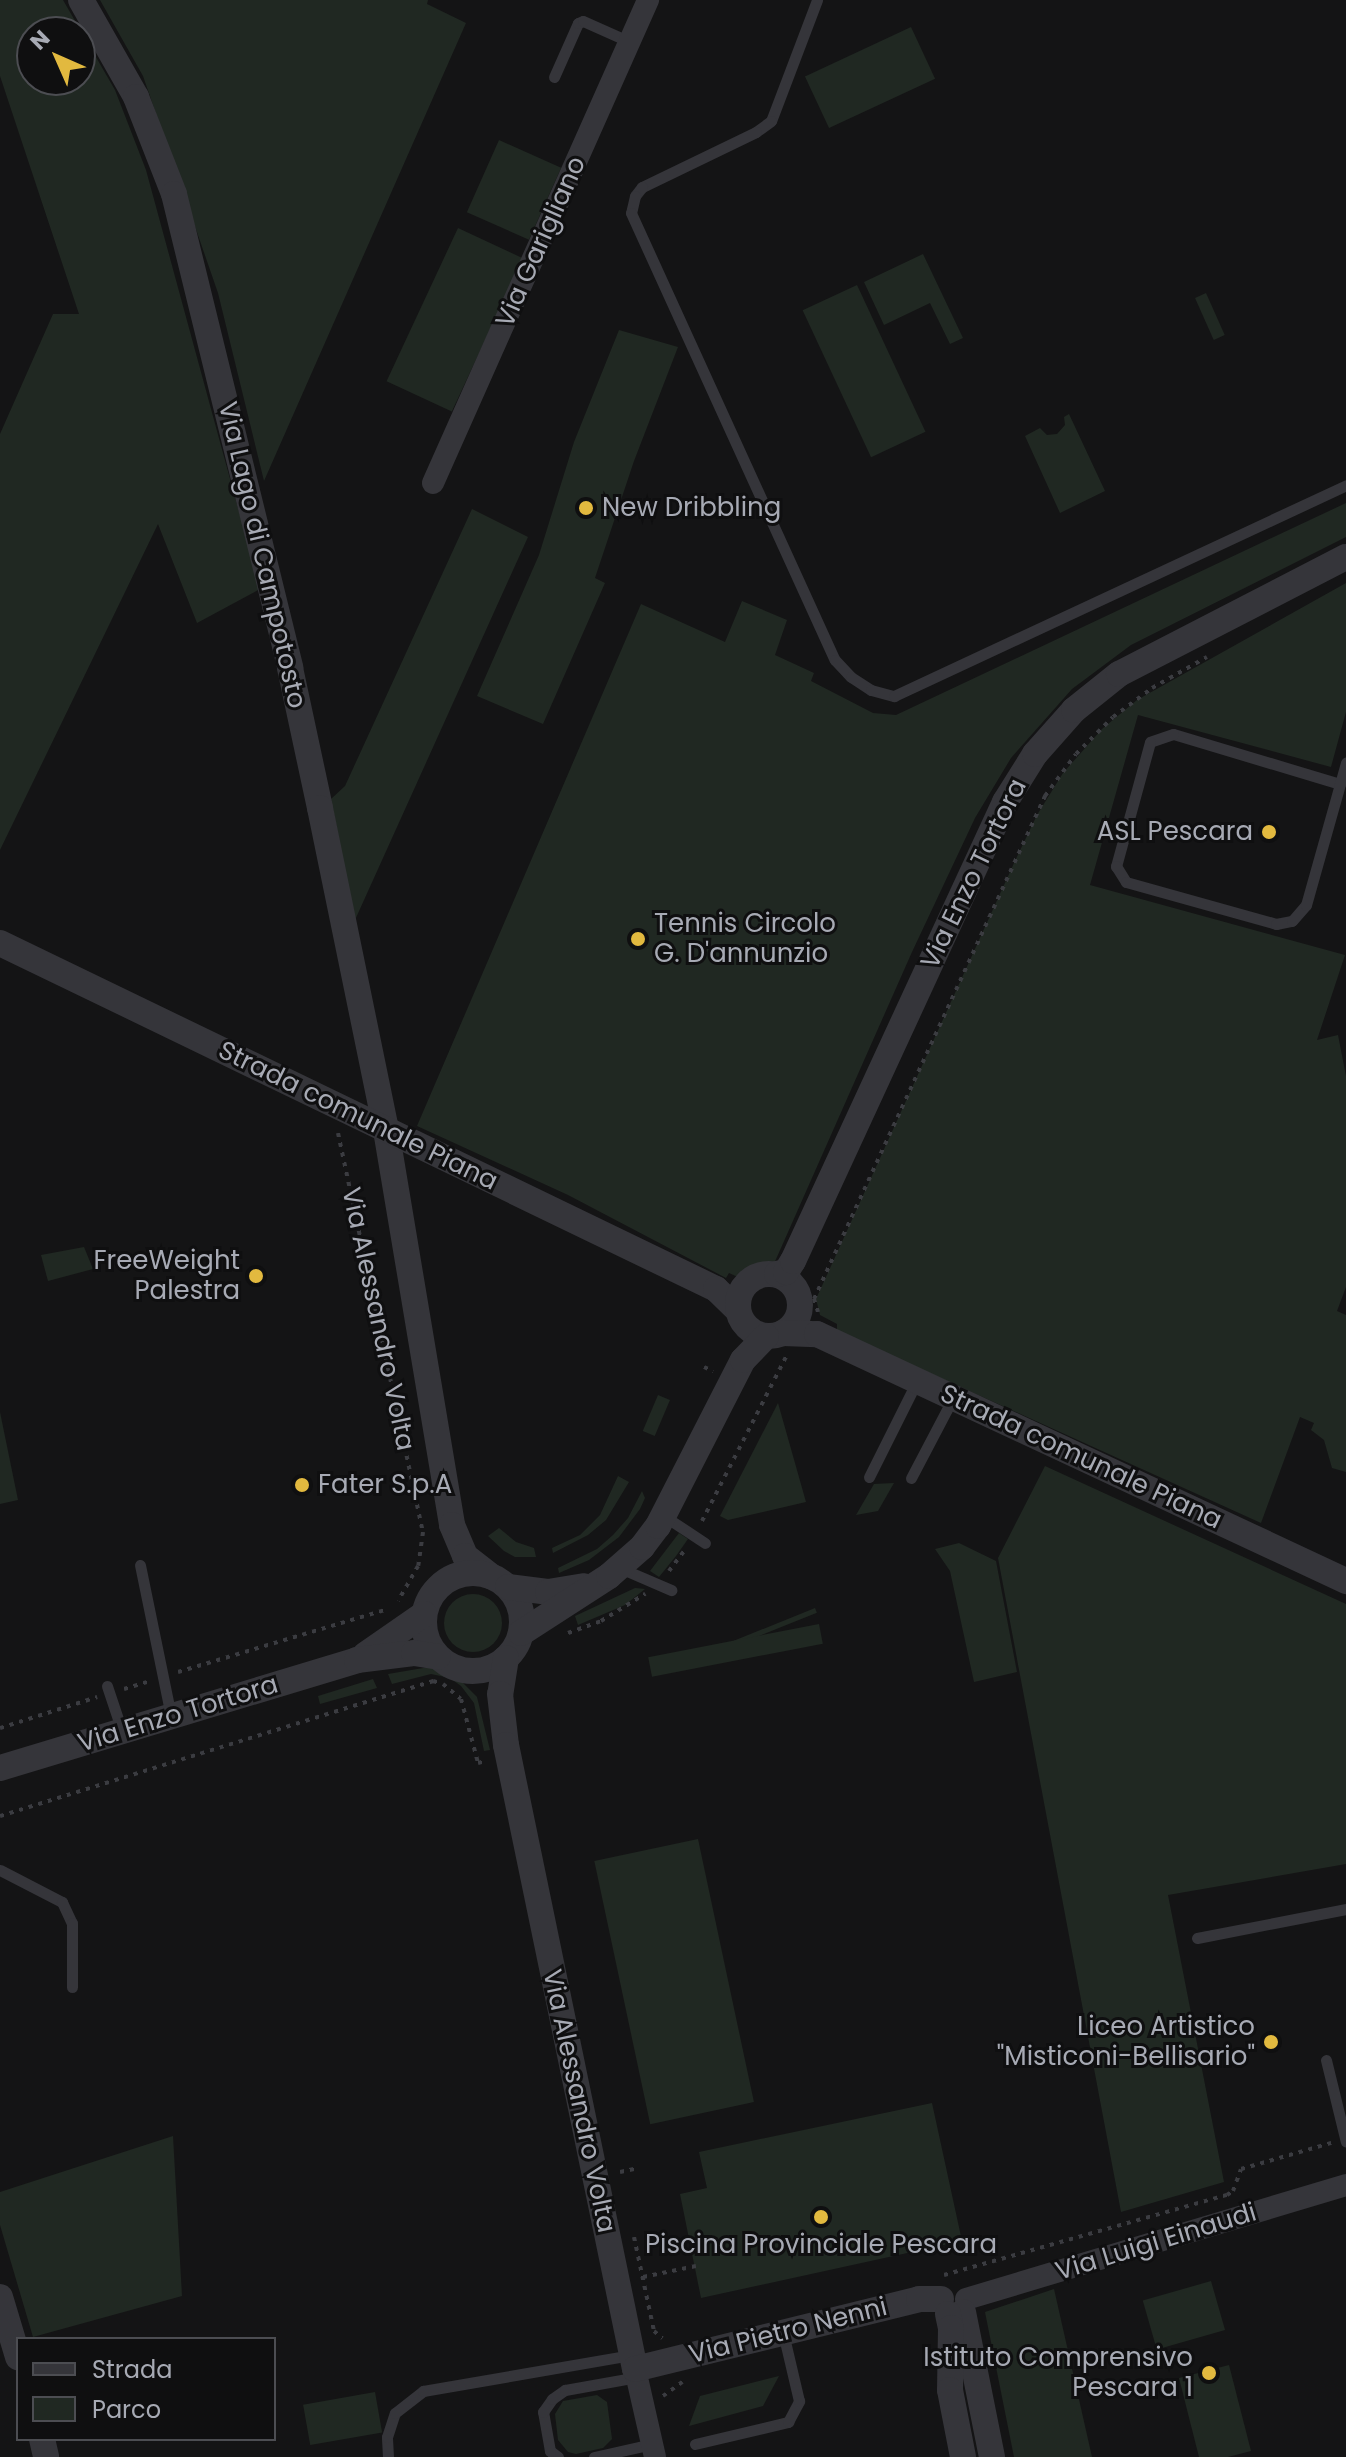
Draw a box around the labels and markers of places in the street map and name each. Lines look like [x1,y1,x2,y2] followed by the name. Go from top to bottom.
[602,492,781,524] place label: New Dribbling
[577,499,595,517] marker: New Dribbling
[1097,816,1253,848] place label: ASL Pescara
[1260,823,1278,841] marker: ASL Pescara
[654,908,836,970] place label: Tennis Circolo G. D'annunzio
[629,930,647,948] marker: Tennis Circolo G. D'annunzio
[93,1245,240,1306] place label: FreeWeight Palestra
[247,1267,265,1285] marker: FreeWeight Palestra
[318,1469,452,1501] place label: Fater S.p.A
[293,1476,311,1494] marker: Fater S.p.A
[997,2011,1255,2072] place label: Liceo Artistico "Misticoni-Bellisario"
[1262,2033,1280,2051] marker: Liceo Artistico "Misticoni-Bellisario"
[812,2208,830,2226] marker: Piscina Provinciale Pescara
[645,2229,997,2261] place label: Piscina Provinciale Pescara
[923,2342,1193,2404] place label: Istituto Comprensivo Pescara 1
[1200,2364,1218,2382] marker: Istituto Comprensivo Pescara 1

